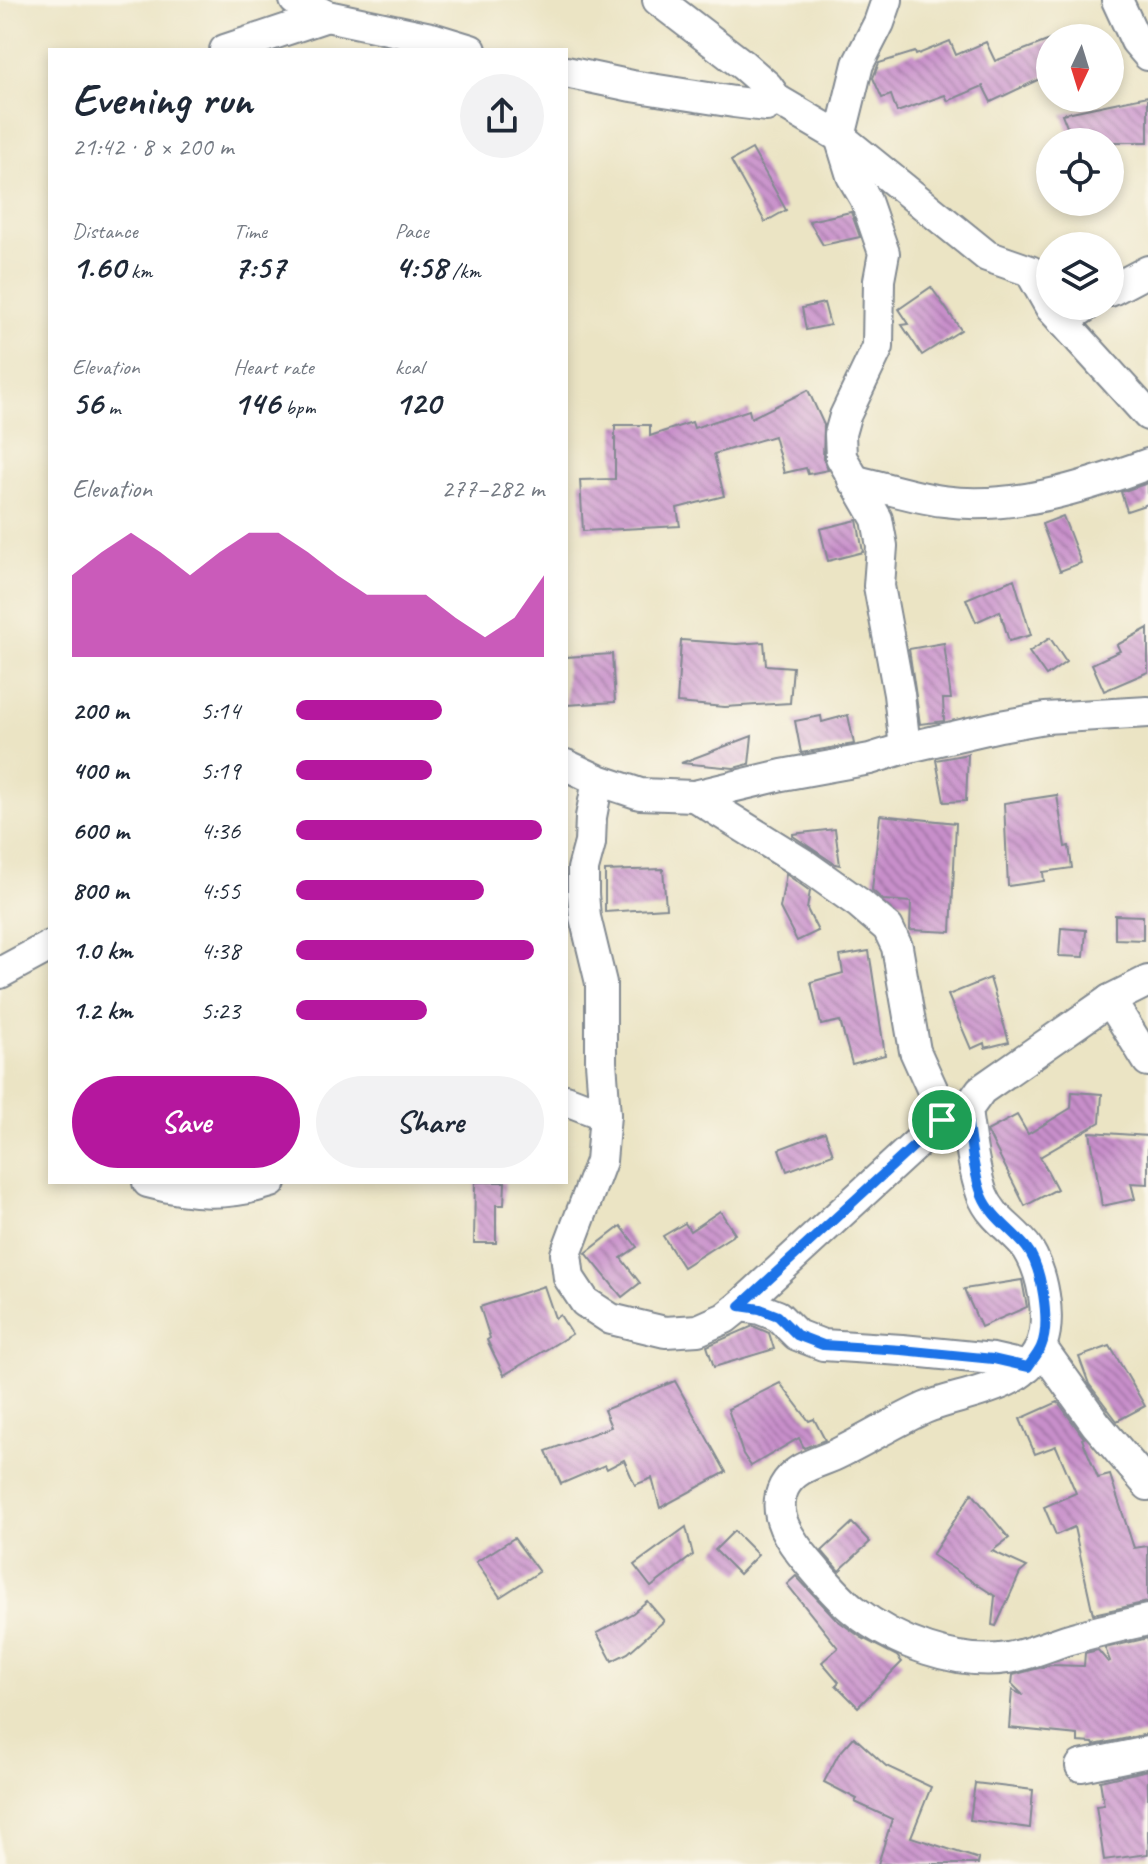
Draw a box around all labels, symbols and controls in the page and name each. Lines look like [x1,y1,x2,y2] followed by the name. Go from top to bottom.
[1036,24,1124,112] north arrow
[1036,24,1124,320] map controls
[72,72,252,127] text: Evening run
[460,74,544,158] button: share
[1036,128,1124,216] button: locate
[72,130,233,163] text: 21:42 · 8 × 200 m
[72,217,138,245] text: Distance
[233,217,267,245] text: Time
[395,217,429,245] text: Pace
[1036,232,1124,320] button: layers
[72,245,125,288] text: 1.60
[233,245,285,288] text: 7:57
[395,245,447,288] text: 4:58
[125,257,152,285] text: km
[447,257,481,285] text: /km
[72,353,140,381] text: Elevation
[233,353,314,381] text: Heart rate
[395,353,424,381] text: kcal
[72,381,103,424] text: 56
[233,381,280,424] text: 146
[395,381,441,424] text: 120
[103,393,120,421] text: m
[280,393,315,421] text: bpm
[72,472,152,505] text: Elevation
[441,472,544,505] text: 277–282 m
[72,694,128,727] text: 200 m
[200,694,240,727] text: 5:14
[72,754,128,787] text: 400 m
[200,754,240,787] text: 5:19
[72,814,129,847] text: 600 m
[200,814,240,847] text: 4:36
[72,874,128,907] text: 800 m
[200,874,240,907] text: 4:55
[72,934,132,967] text: 1.0 km
[200,934,240,967] text: 4:38
[72,994,132,1027] text: 1.2 km
[200,994,240,1027] text: 5:23
[72,1076,300,1168] button: Save
[316,1076,544,1168] button: Share
[908,1086,976,1154] pin
[920,1098,964,1142] icon: arrive

